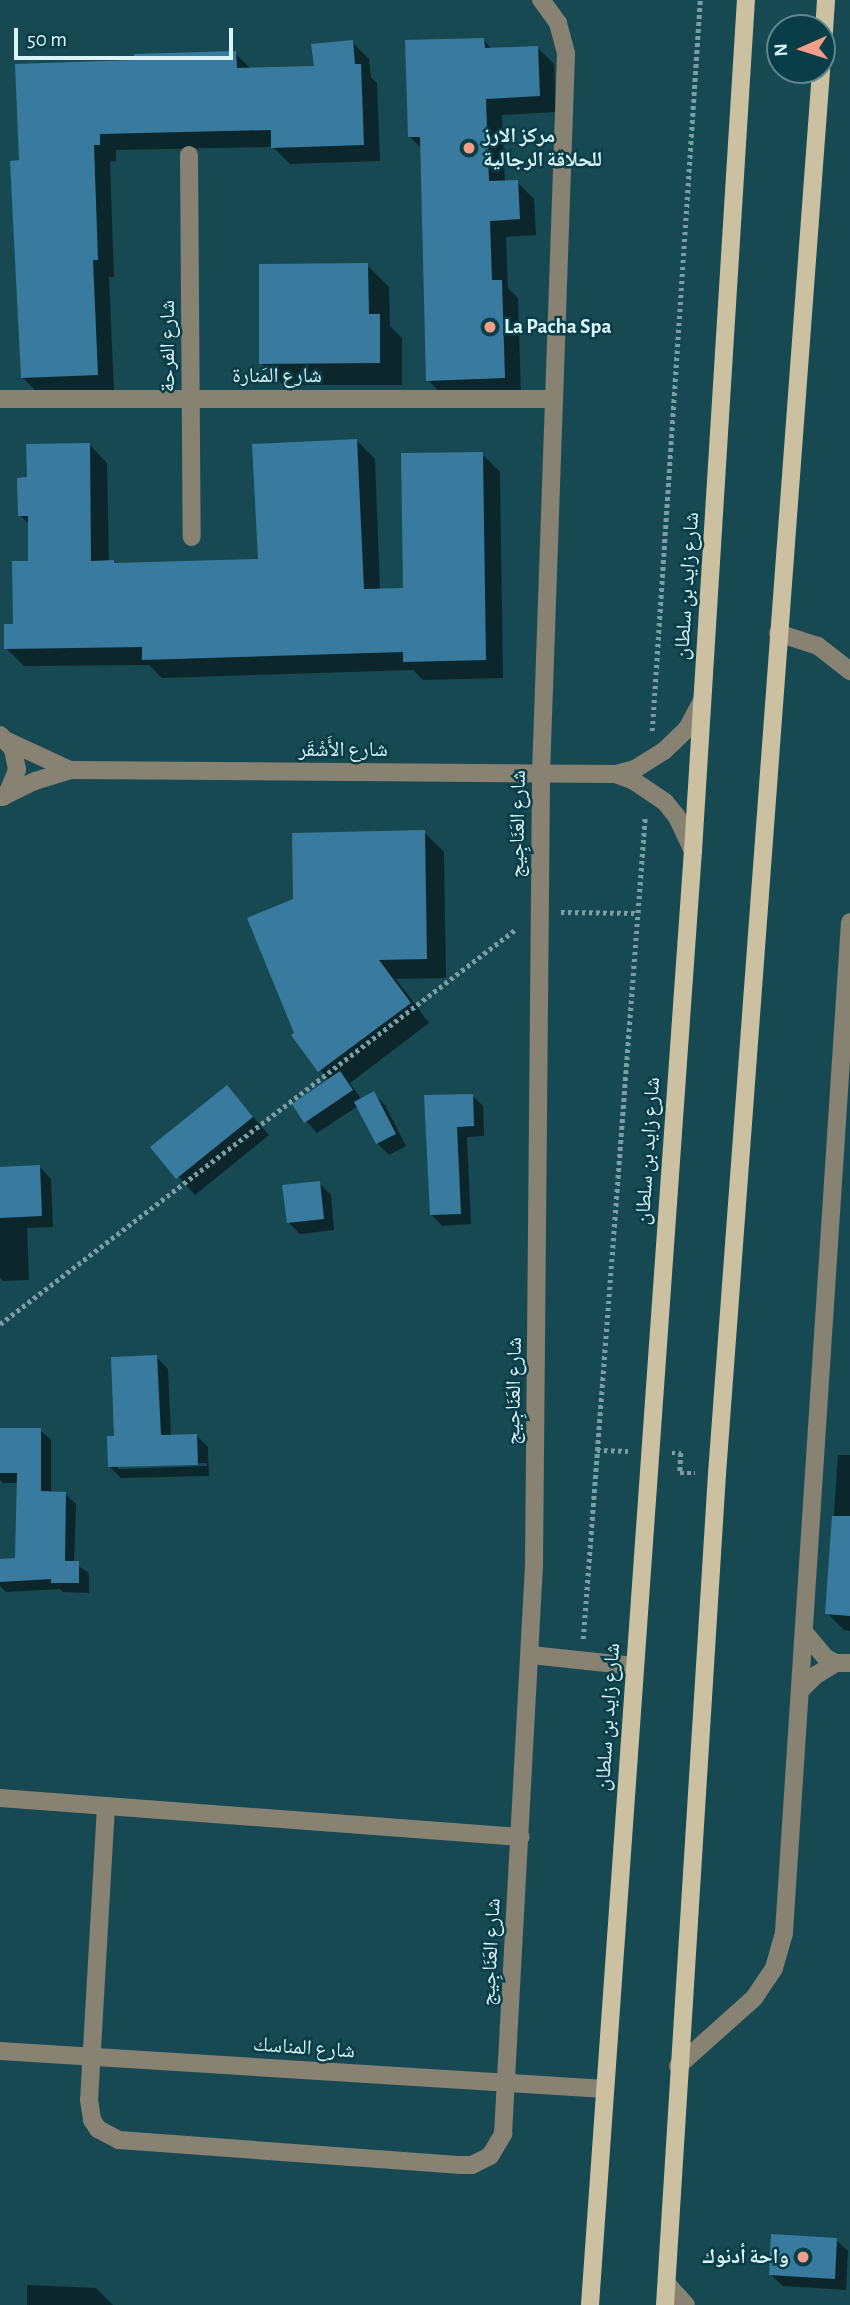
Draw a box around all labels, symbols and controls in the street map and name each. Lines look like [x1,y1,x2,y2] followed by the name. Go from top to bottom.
[18,14,236,58] scale bar
[766,14,836,84] north arrow
[27,29,67,50] text: 50 m
[772,43,791,57] text: N
[483,123,602,173] place label: مركز الارز للحلاقة الرجالية
[461,140,477,156] marker: مركز الارز للحلاقة الرجالية
[155,300,181,392] street label: شارع الفرحة
[504,314,611,340] place label: La Pacha Spa
[482,319,498,335] marker: La Pacha Spa
[232,363,322,389] street label: شارع المَنارة
[669,511,705,661] street label: شارع زايد بن سلطان
[298,737,388,763] street label: شارع الأَشْقَر
[504,770,532,878] street label: شارع العَنَاجِيج
[630,1076,666,1226] street label: شارع زايد بن سلطان
[500,1337,528,1445] street label: شارع العَنَاجِيج
[590,1642,626,1792] street label: شارع زايد بن سلطان
[476,1897,506,2007] street label: شارع العَنَاجِيج
[252,2032,356,2064] street label: شارع المناسك
[702,2244,789,2270] place label: واحة أدنوك
[795,2249,811,2265] marker: واحة أدنوك

